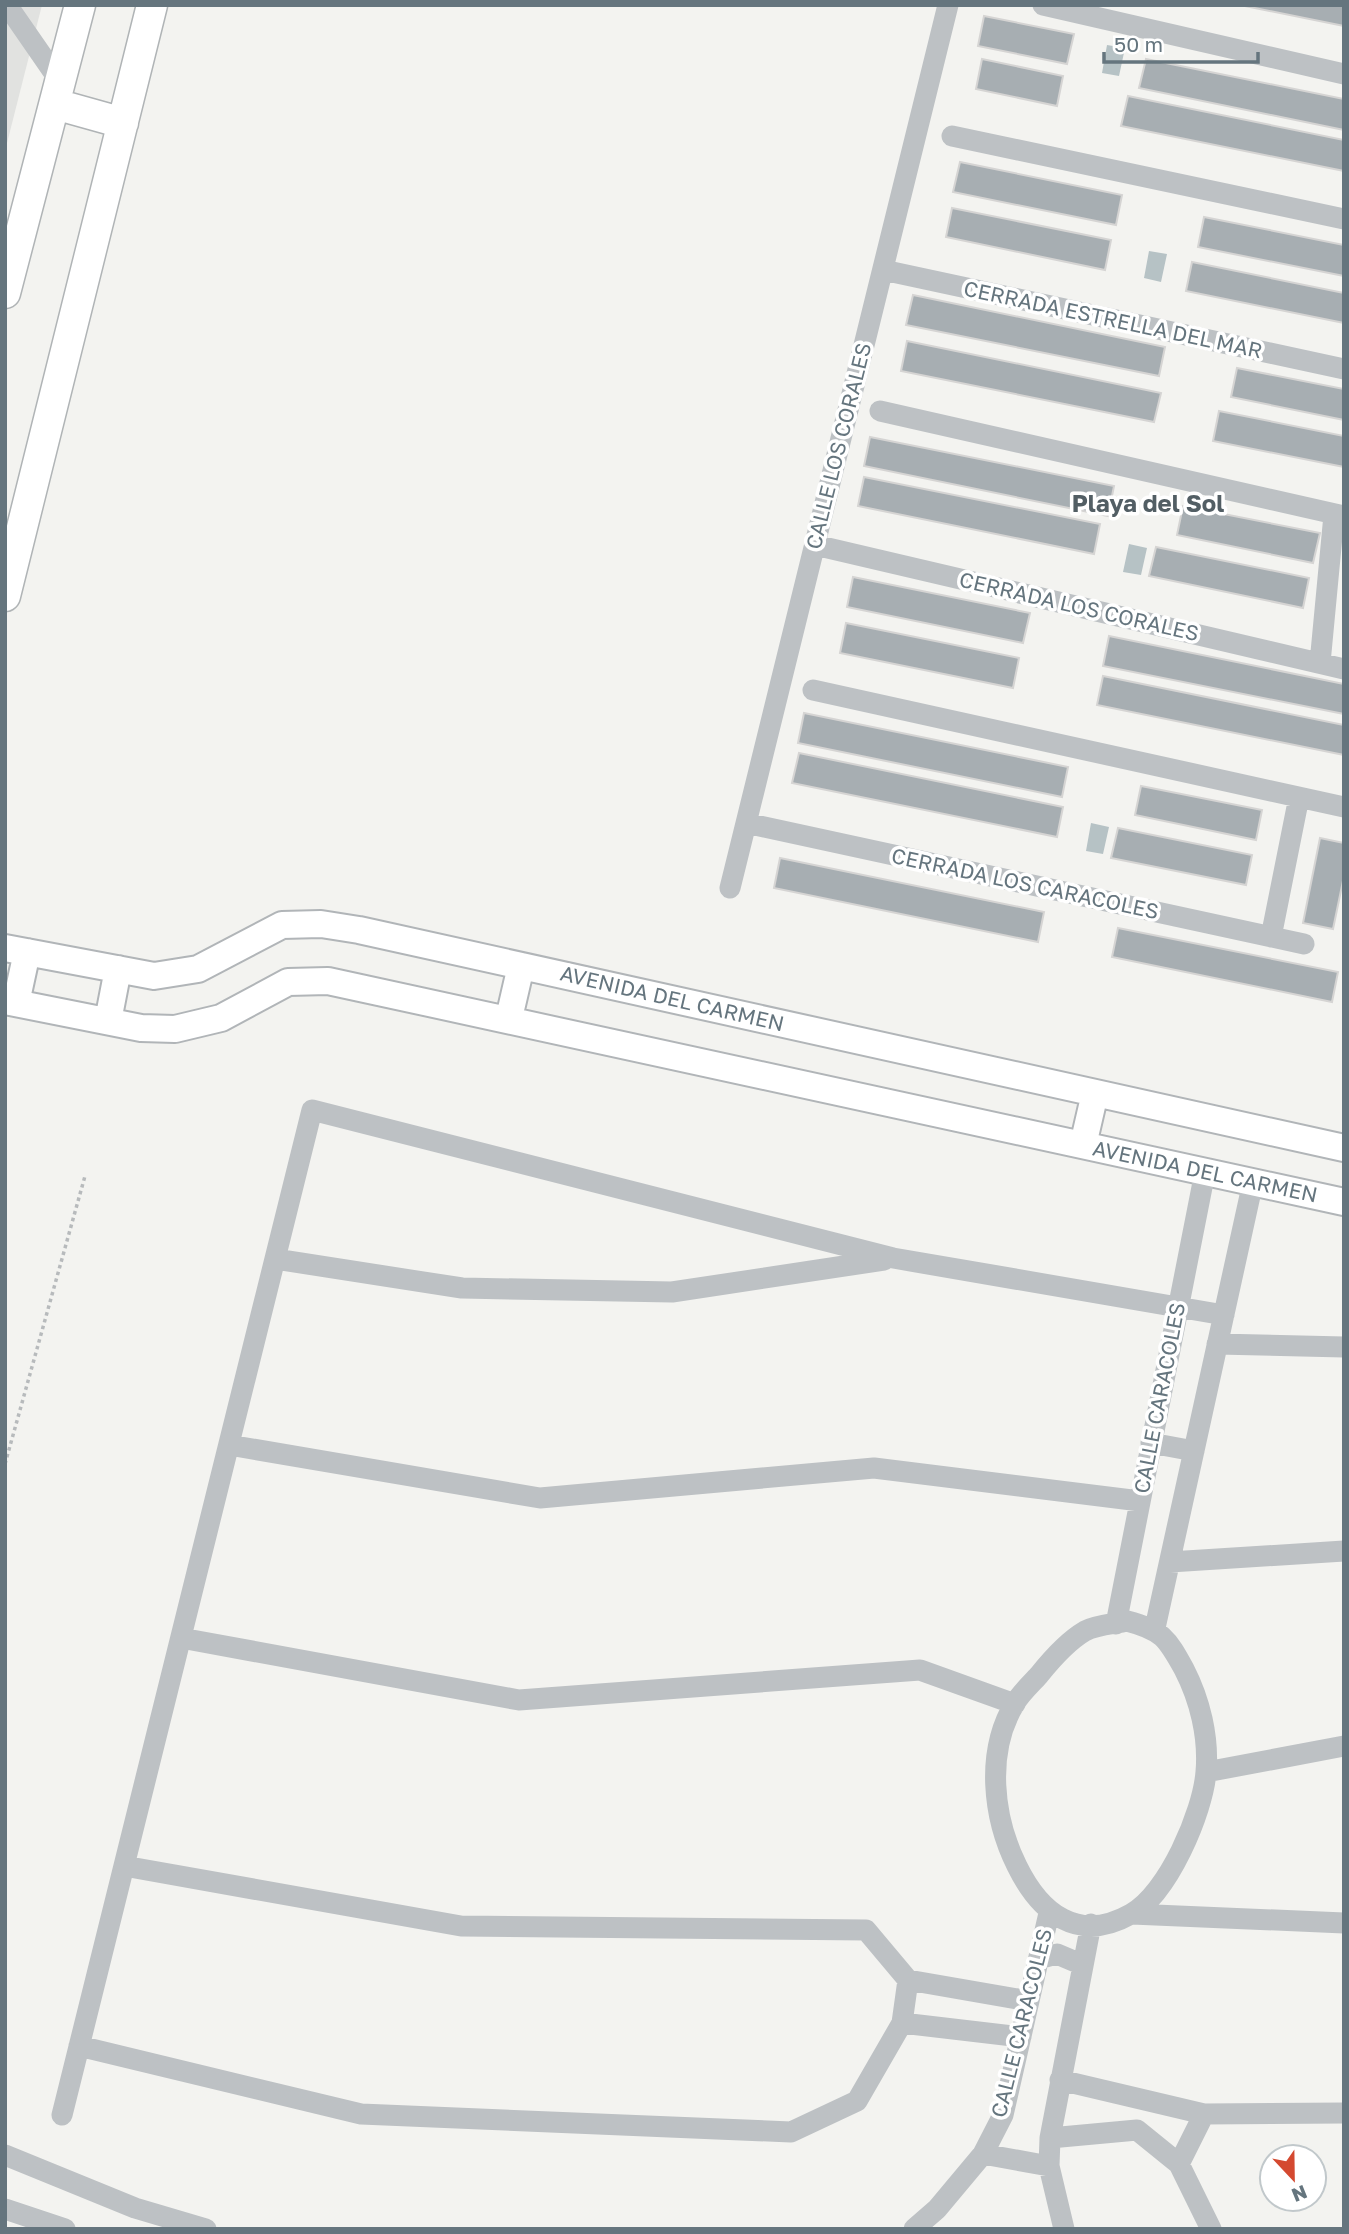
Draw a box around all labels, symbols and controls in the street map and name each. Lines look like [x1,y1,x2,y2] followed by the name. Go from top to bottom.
[1104,21,1258,65] scale bar
[1114,31,1163,57] text: 50 m
[962,275,1265,363] street label: CERRADA ESTRELLA DEL MAR
[800,340,876,552] street label: CALLE LOS CORALES
[1072,488,1224,517] district label: Playa del Sol
[957,566,1202,646] street label: CERRADA LOS CORALES
[889,842,1161,924] street label: CERRADA LOS CARACOLES
[558,960,787,1036] street label: AVENIDA DEL CARMEN
[1091,1135,1320,1208] street label: AVENIDA DEL CARMEN
[1128,1300,1190,1495] street label: CALLE CARACOLES
[985,1926,1057,2120] street label: CALLE CARACOLES
[1258,2143,1328,2213] north arrow
[1289,2181,1311,2208] text: N

